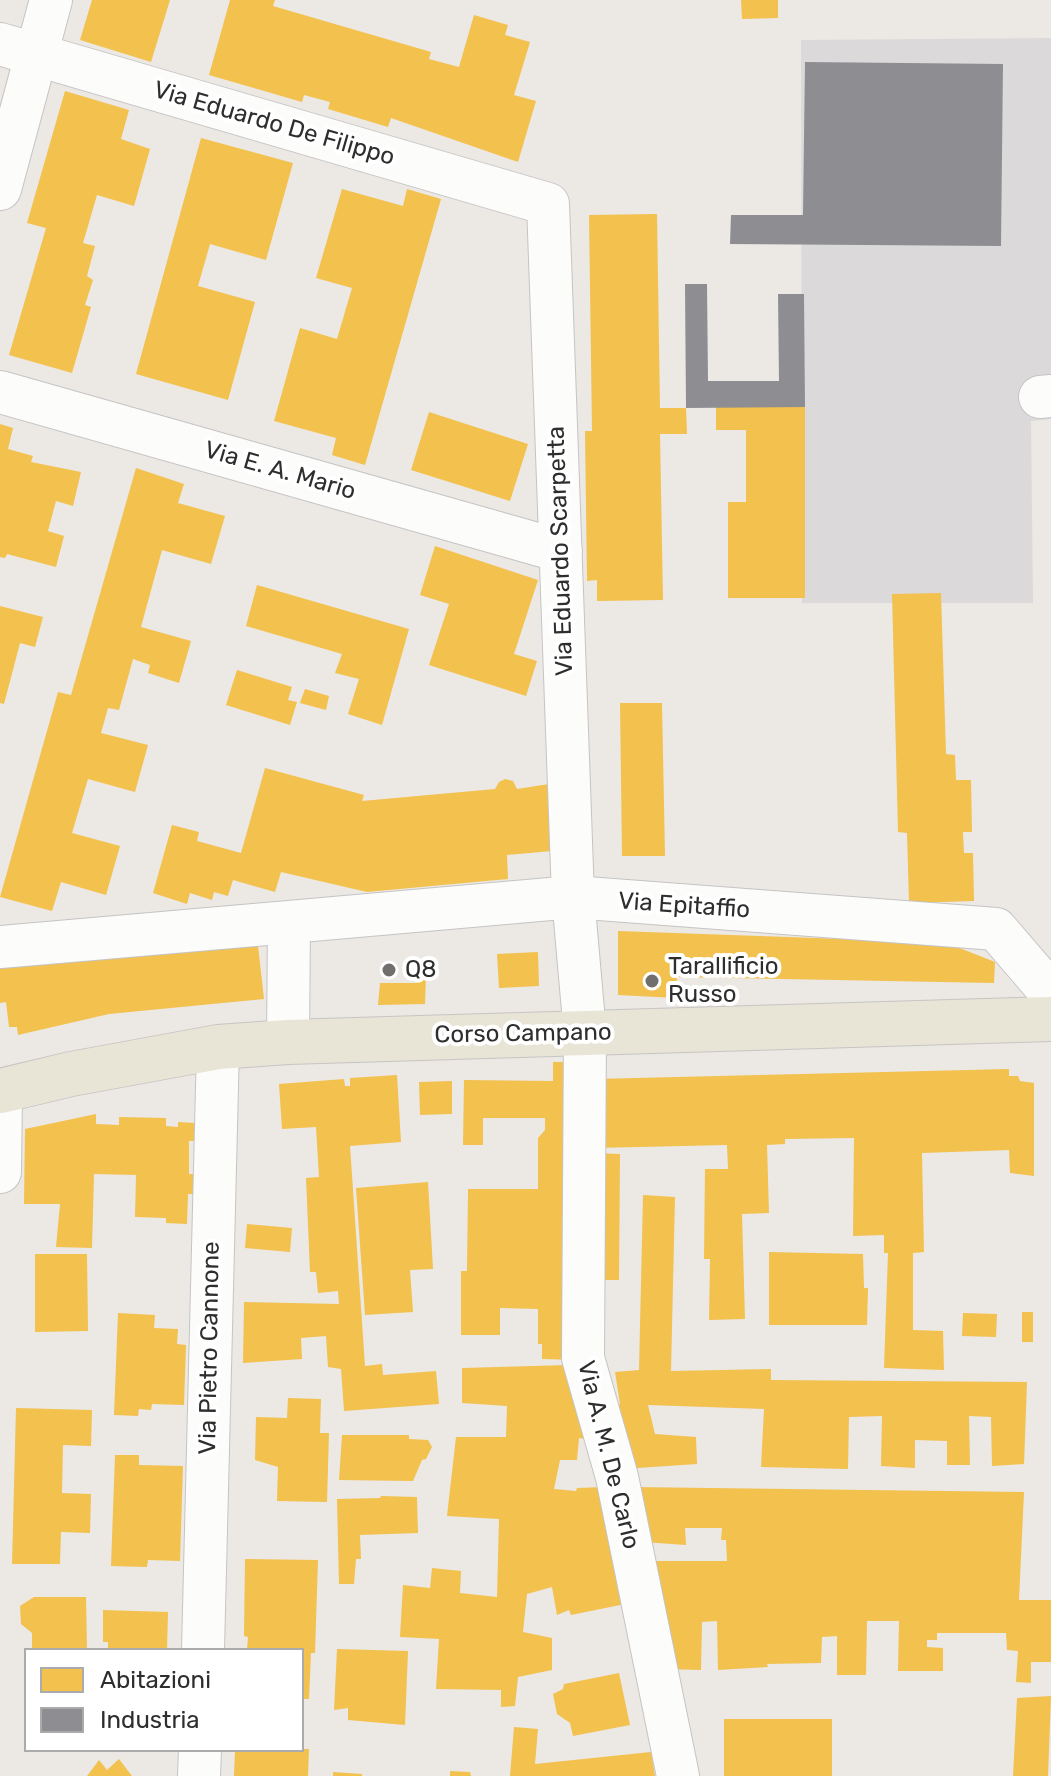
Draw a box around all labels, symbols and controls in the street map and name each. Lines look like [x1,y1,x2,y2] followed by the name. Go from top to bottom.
[150,76,398,172] street label: Via Eduardo De Filippo
[542,426,580,676] street label: Via Eduardo Scarpetta
[201,436,359,506] street label: Via E. A. Mario
[617,887,751,925] street label: Via Epitaffio
[668,953,779,1009] place label: Tarallificio Russo
[405,956,437,984] place label: Q8
[380,961,398,979] marker: Q8
[643,972,661,990] marker: Tarallificio Russo
[434,1018,612,1050] street label: Corso Campano
[194,1241,226,1455] street label: Via Pietro Cannone
[571,1358,645,1552] street label: Via A. M. De Carlo
[24,1648,304,1752] legend
[100,1666,211,1694] text: Abitazioni
[100,1706,200,1734] text: Industria

